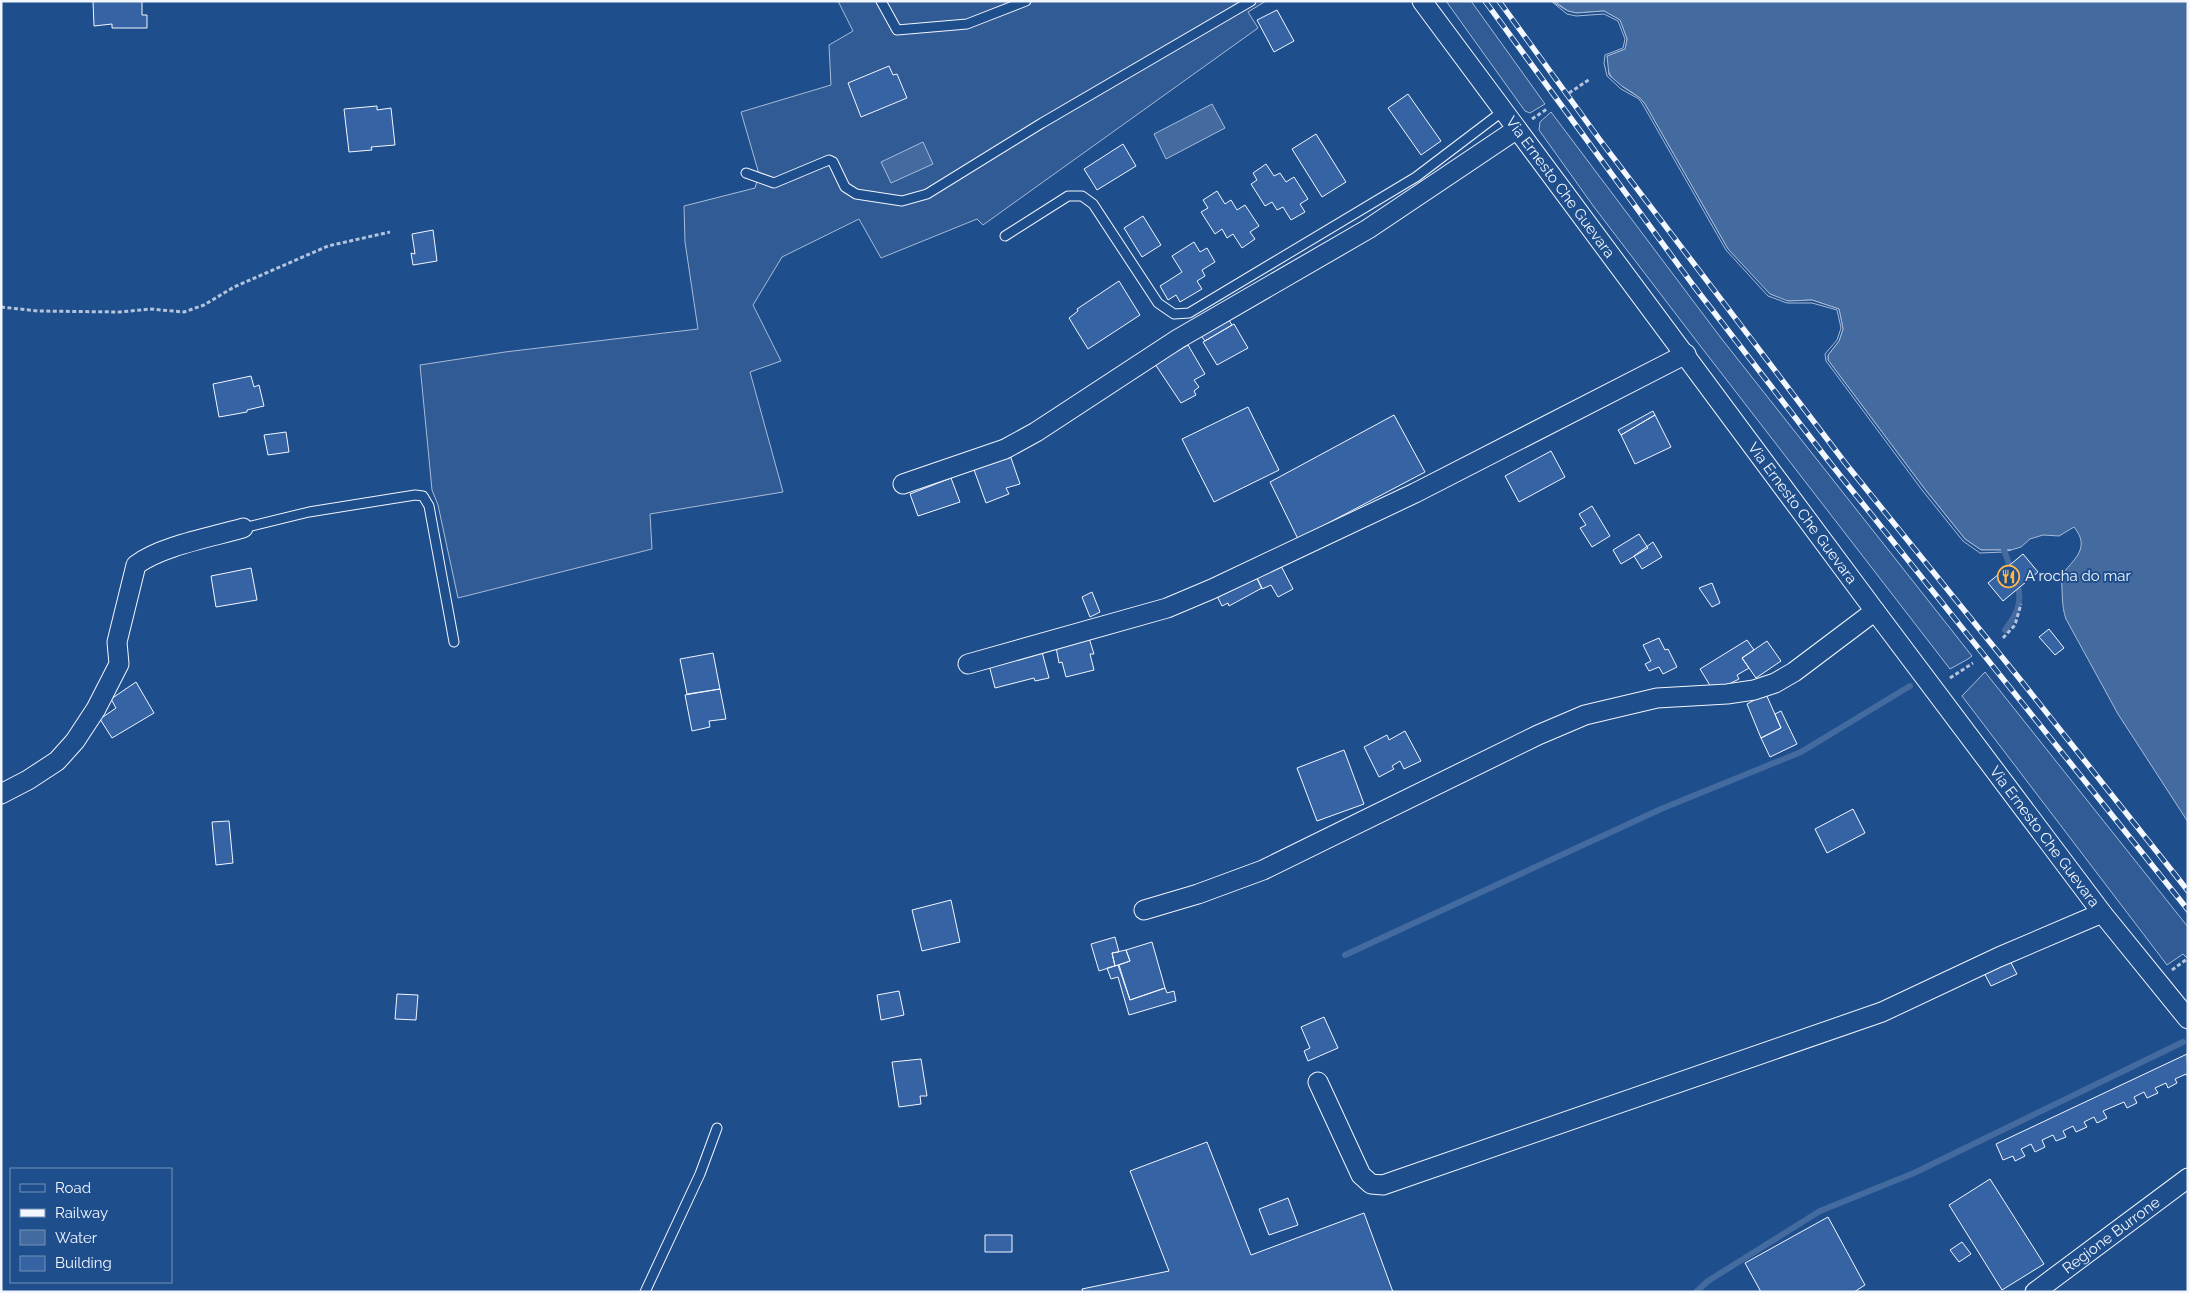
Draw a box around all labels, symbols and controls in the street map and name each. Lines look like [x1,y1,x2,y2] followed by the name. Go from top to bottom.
[1502,113,1619,262] street label: Via Ernesto Che Guevara
[1744,439,1861,587] street label: Via Ernesto Che Guevara
[1997,564,2021,588] restaurant icon: A rocha do mar
[2025,567,2131,585] place label: A rocha do mar
[1986,763,2103,911] street label: Via Ernesto Che Guevara
[10,1168,172,1283] legend
[55,1179,91,1197] text: Road
[2059,1193,2164,1277] street label: Regione Burrone
[55,1204,108,1222] text: Railway
[55,1229,98,1247] text: Water
[55,1254,112,1272] text: Building

